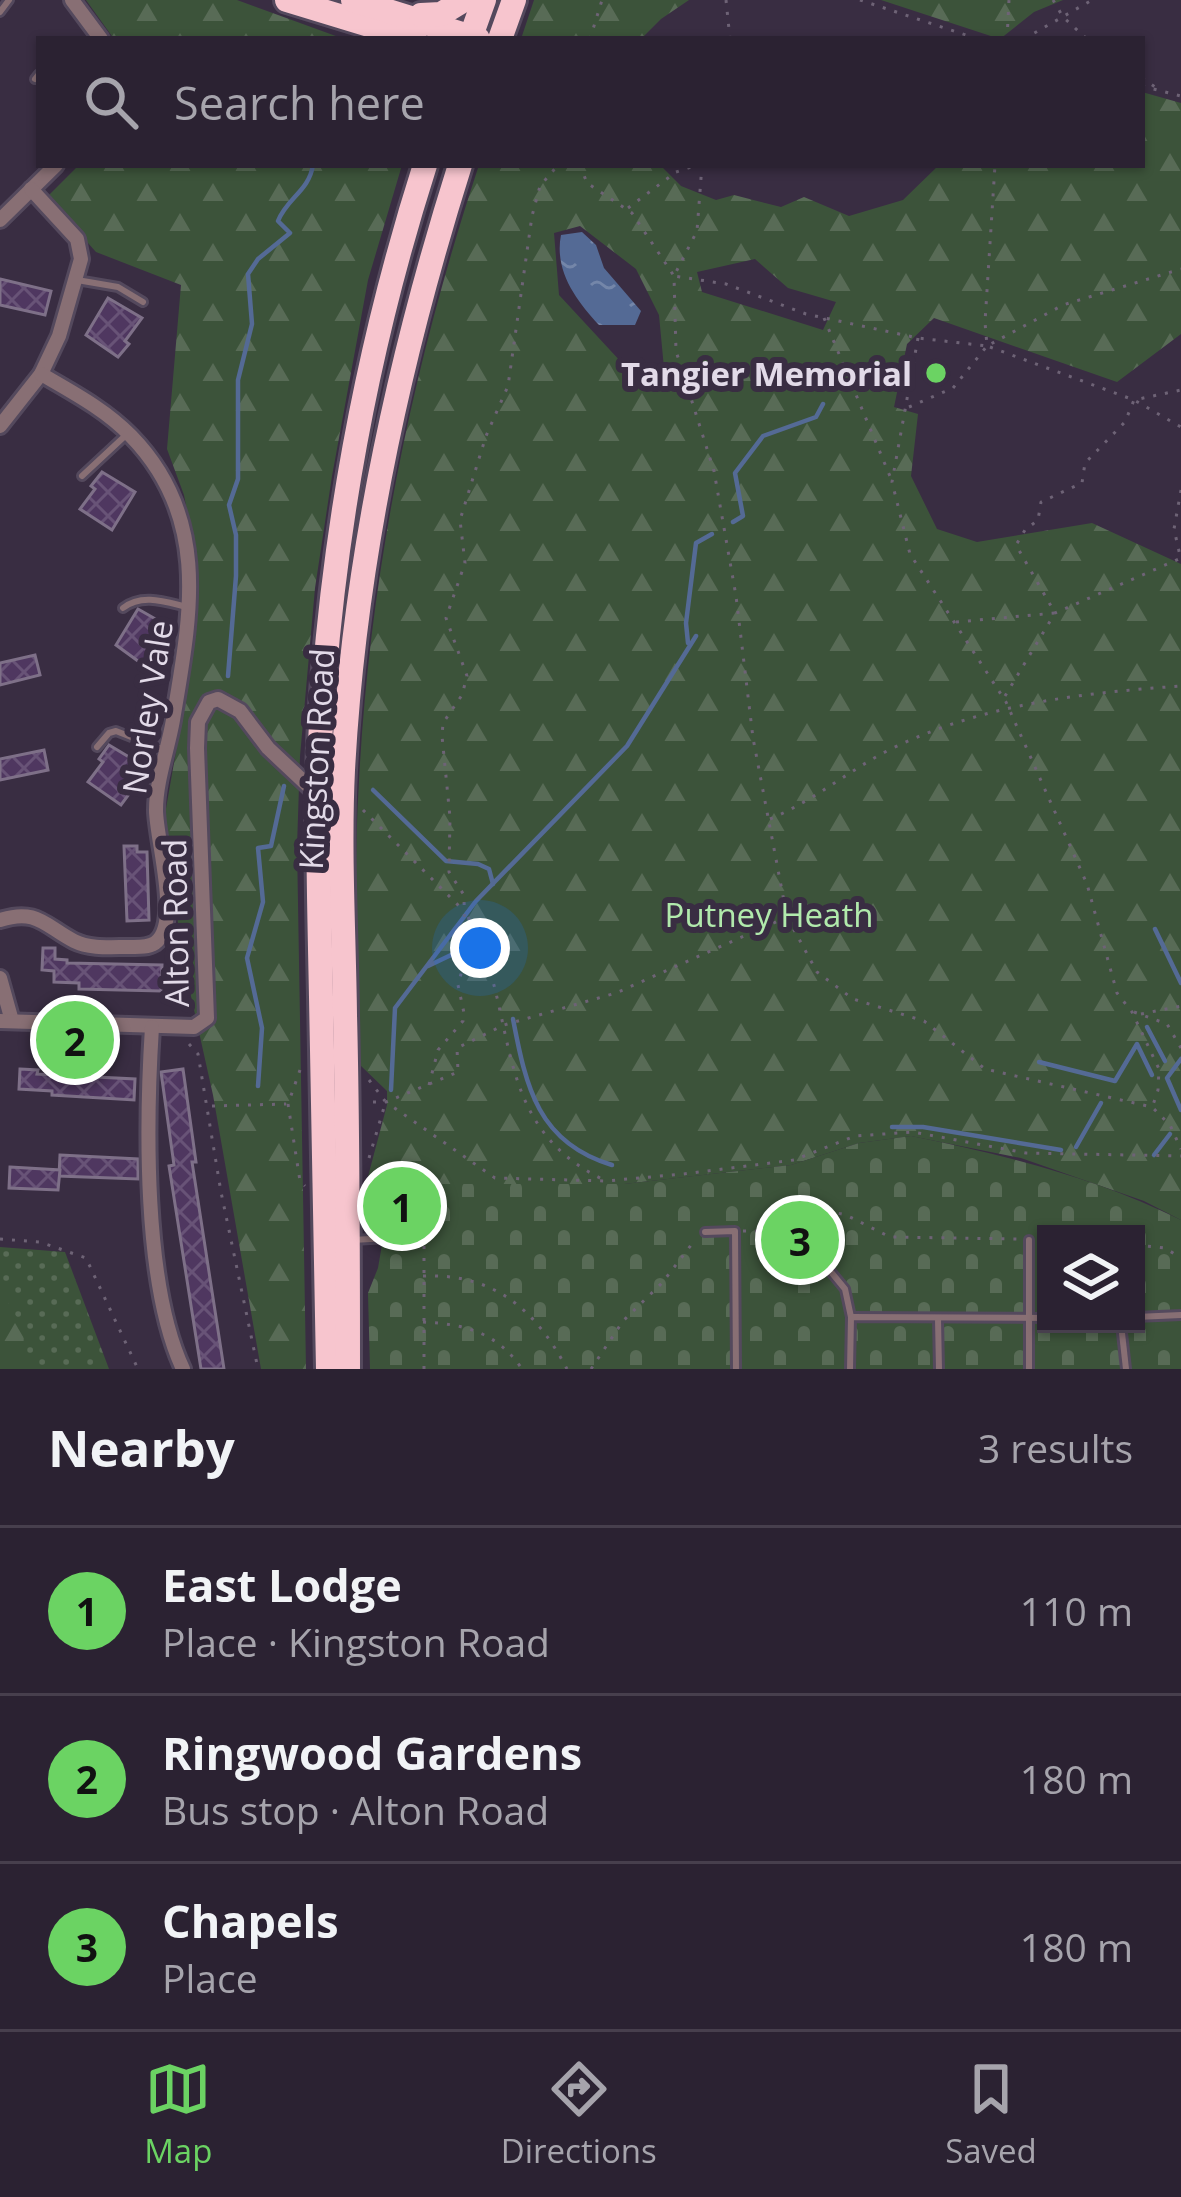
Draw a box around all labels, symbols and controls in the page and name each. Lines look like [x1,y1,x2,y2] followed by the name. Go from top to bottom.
[36,36,1145,168] search box
[78,69,144,135] icon: search
[174,72,425,133] text: Search here
[621,351,912,396] place label: Tangier Memorial
[923,360,949,386] marker: Tangier Memorial
[111,617,183,797] street label: Norley Vale
[288,647,344,871] street label: Kingston Road
[151,838,199,1008] street label: Alton Road
[665,892,873,937] park label: Putney Heath
[450,918,510,978] your location
[36,995,114,1085] pin: 2
[363,1161,441,1251] pin: 1
[761,1195,839,1285] pin: 3
[1037,1225,1145,1333] map controls
[1037,1225,1145,1333] button: layers
[48,1412,235,1482] text: Nearby
[978,1421,1133,1474] text: 3 results
[162,1554,402,1615] text: East Lodge
[76,1584,98,1637] text: 1
[1020,1584,1133,1637] text: 110 m
[162,1615,550,1668] text: Place · Kingston Road
[162,1722,582,1783] text: Ringwood Gardens
[76,1752,98,1805] text: 2
[1020,1752,1133,1805] text: 180 m
[162,1783,549,1836] text: Bus stop · Alton Road
[162,1890,339,1951] text: Chapels
[76,1920,98,1973] text: 3
[1020,1920,1133,1973] text: 180 m
[162,1951,258,2004] text: Place
[144,2056,212,2173] tab: Map
[501,2056,657,2173] tab: Directions
[945,2056,1037,2173] tab: Saved

